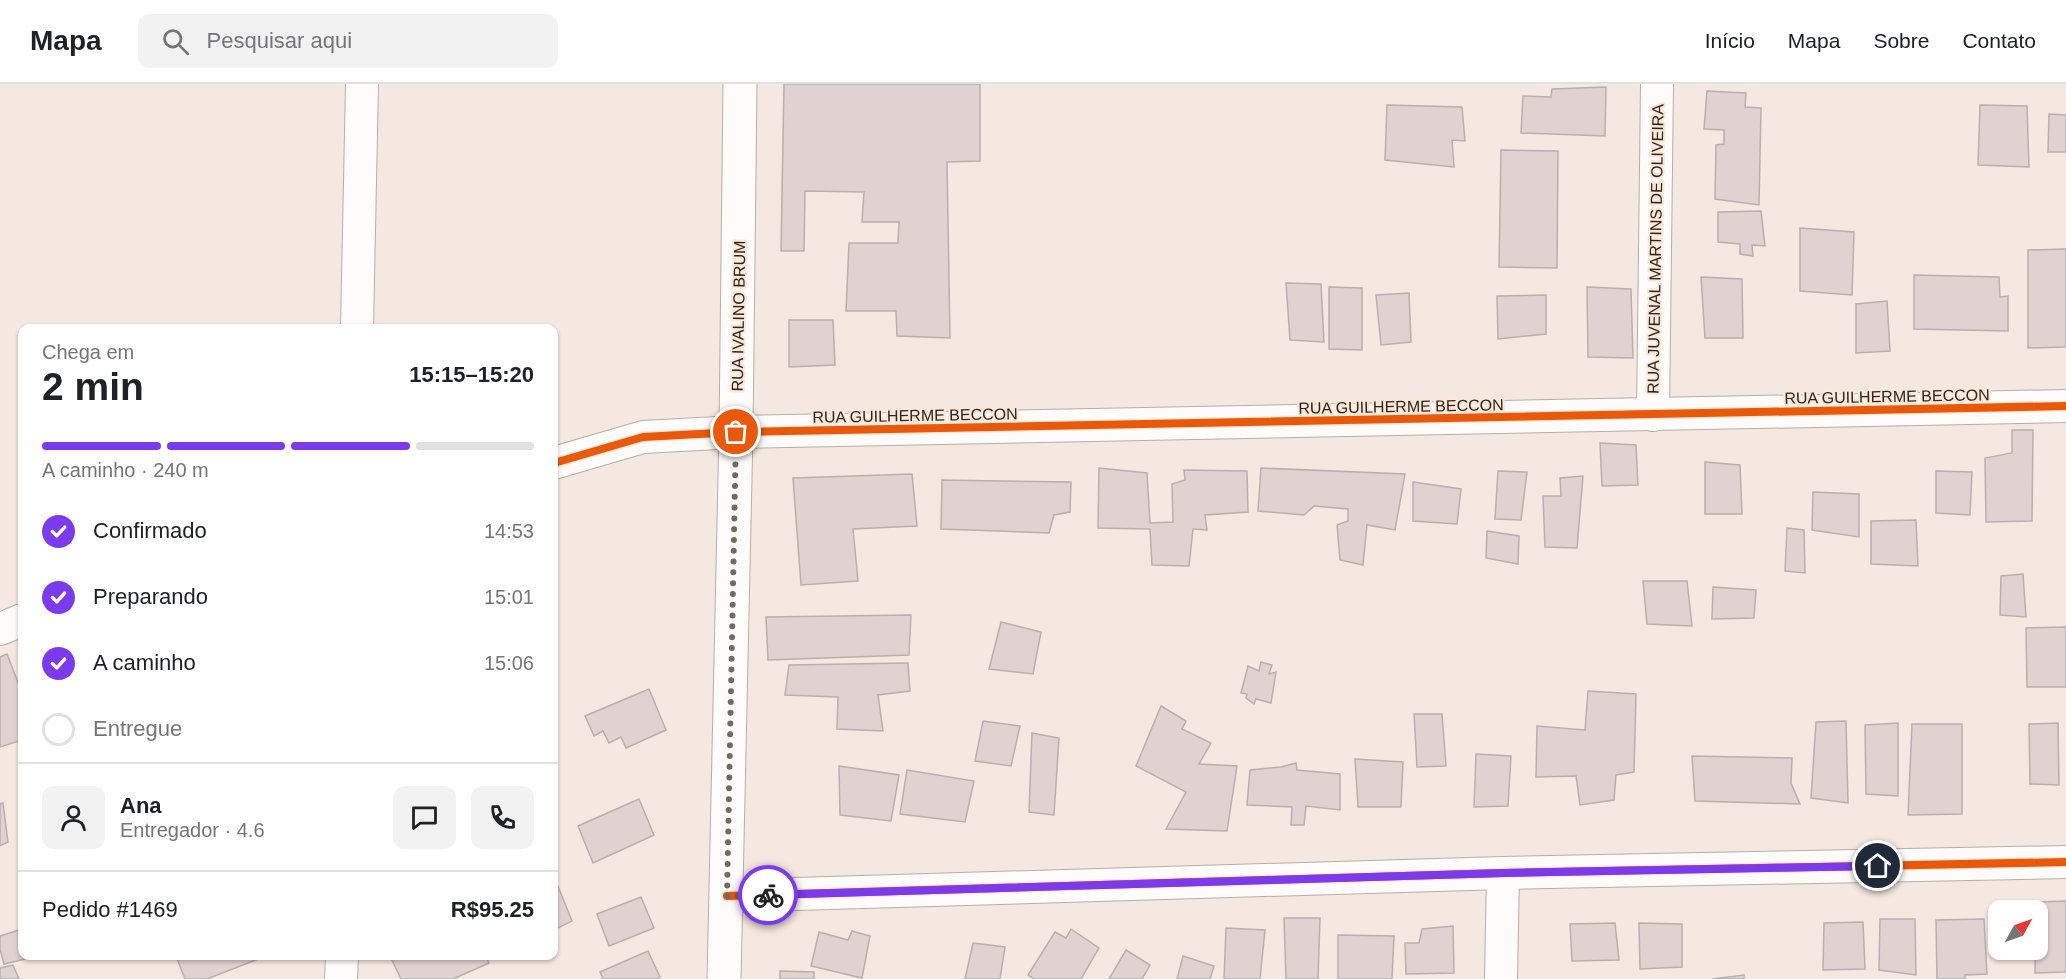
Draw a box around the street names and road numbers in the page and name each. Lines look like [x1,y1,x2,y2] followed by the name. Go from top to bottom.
[1644,104,1667,394] street label: RUA JUVENAL MARTINS DE OLIVEIRA
[729,240,748,392] street label: RUA IVALINO BRUM
[1784,386,1990,407] street label: RUA GUILHERME BECCON
[1298,396,1504,417] street label: RUA GUILHERME BECCON
[812,405,1018,426] street label: RUA GUILHERME BECCON

